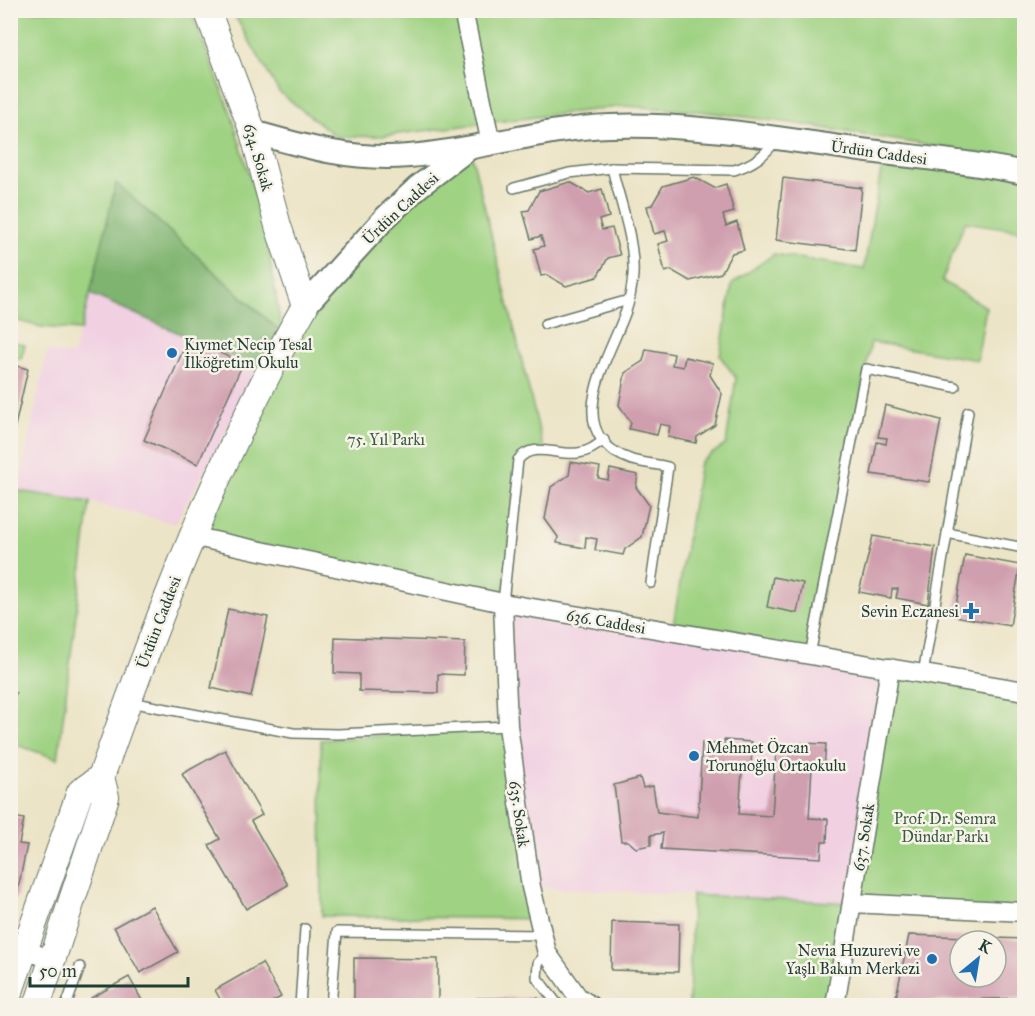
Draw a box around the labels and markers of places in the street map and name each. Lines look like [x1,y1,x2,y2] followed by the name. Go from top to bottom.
[184,335,313,373] place label: Kıymet Necip Tesal İlköğretim Okulu
[165,346,179,360] marker: Kıymet Necip Tesal İlköğretim Okulu
[861,602,960,621] place label: Sevin Eczanesi
[964,604,978,618] marker: Sevin Eczanesi
[706,737,847,776] place label: Mehmet Özcan Torunoğlu Ortaokulu
[687,749,701,763] marker: Mehmet Özcan Torunoğlu Ortaokulu
[785,941,921,978] place label: Nevia Huzurevi ve Yaşlı Bakım Merkezi
[925,952,939,966] marker: Nevia Huzurevi ve Yaşlı Bakım Merkezi

